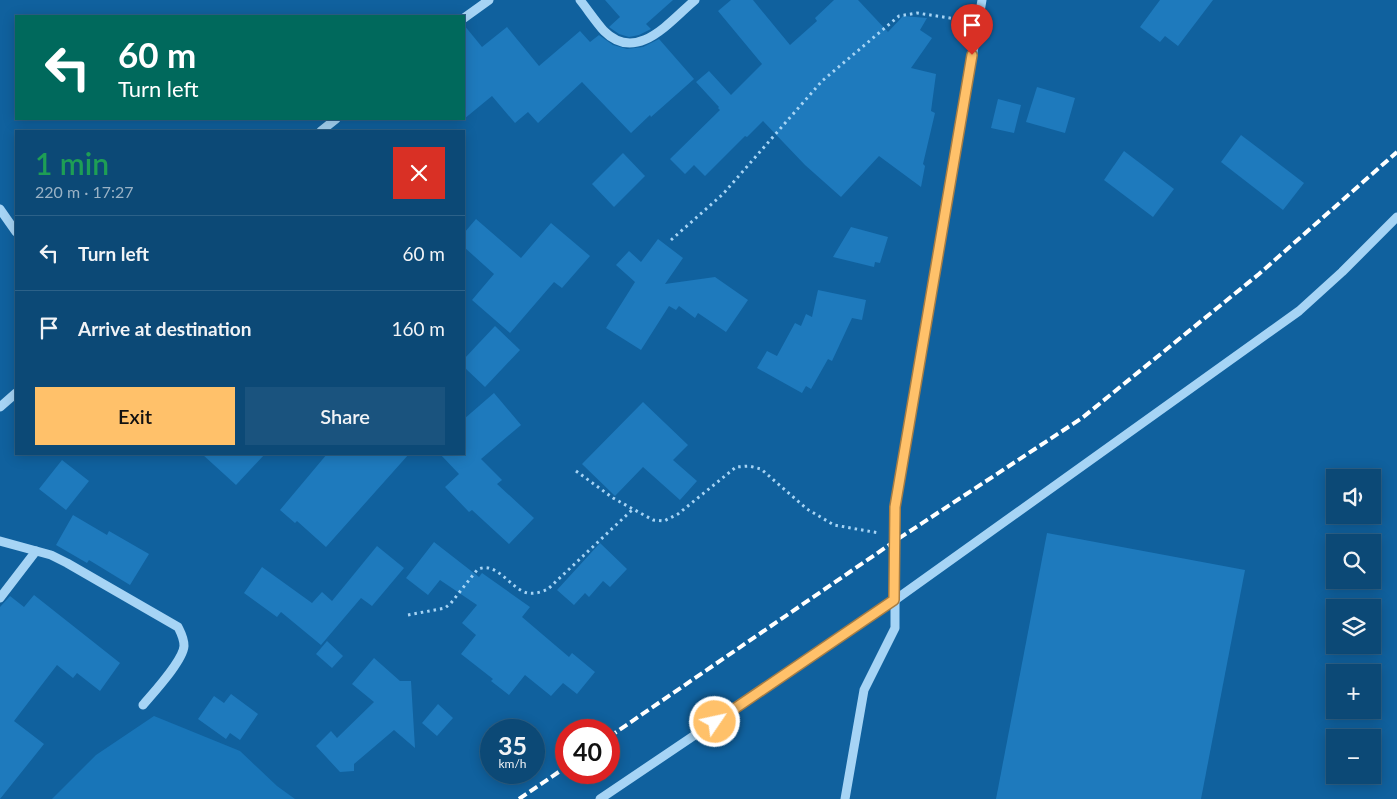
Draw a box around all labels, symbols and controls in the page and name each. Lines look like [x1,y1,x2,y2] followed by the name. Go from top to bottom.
[951,4,993,55] pin
[958,11,986,39] icon: arrive
[118,33,196,75] text: 60 m
[35,35,100,100] icon: left
[118,75,199,102] text: Turn left
[35,145,109,181] text: 1 min
[393,147,445,199] button: close
[35,182,134,201] text: 220 m · 17:27
[35,239,63,267] icon: left
[78,242,149,265] text: Turn left
[402,242,445,265] text: 60 m
[35,314,63,342] icon: arrive
[78,317,251,340] text: Arrive at destination
[391,317,445,340] text: 160 m
[35,387,235,445] button: Exit
[245,387,445,445] button: Share
[1326,469,1381,784] map controls
[1326,469,1381,524] button: sound
[1326,534,1381,589] button: search
[1326,599,1381,654] button: layers
[1326,664,1381,719] button: +
[688,695,740,747] position arrow
[555,719,620,784] speed limit sign: 40
[1326,729,1381,784] button: −
[498,730,527,760] text: 35
[498,756,527,771] text: km/h

